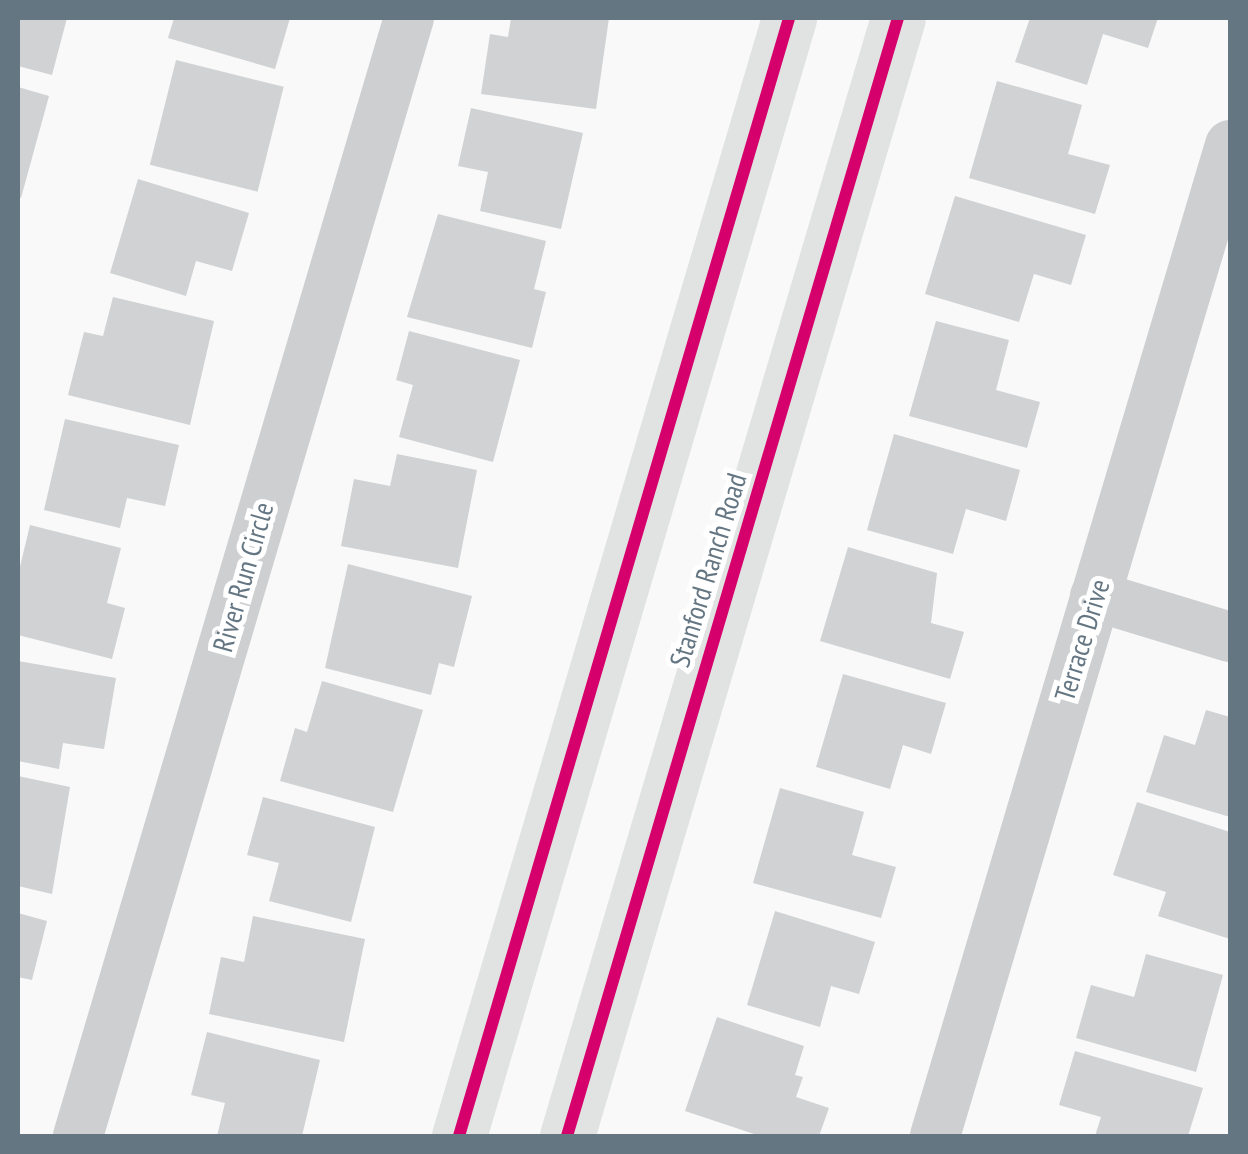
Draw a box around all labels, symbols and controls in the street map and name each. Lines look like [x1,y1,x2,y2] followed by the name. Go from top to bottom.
[663,469,753,671] street label: Stanford Ranch Road
[206,498,280,656] street label: River Run Circle
[1048,575,1116,705] street label: Terrace Drive

